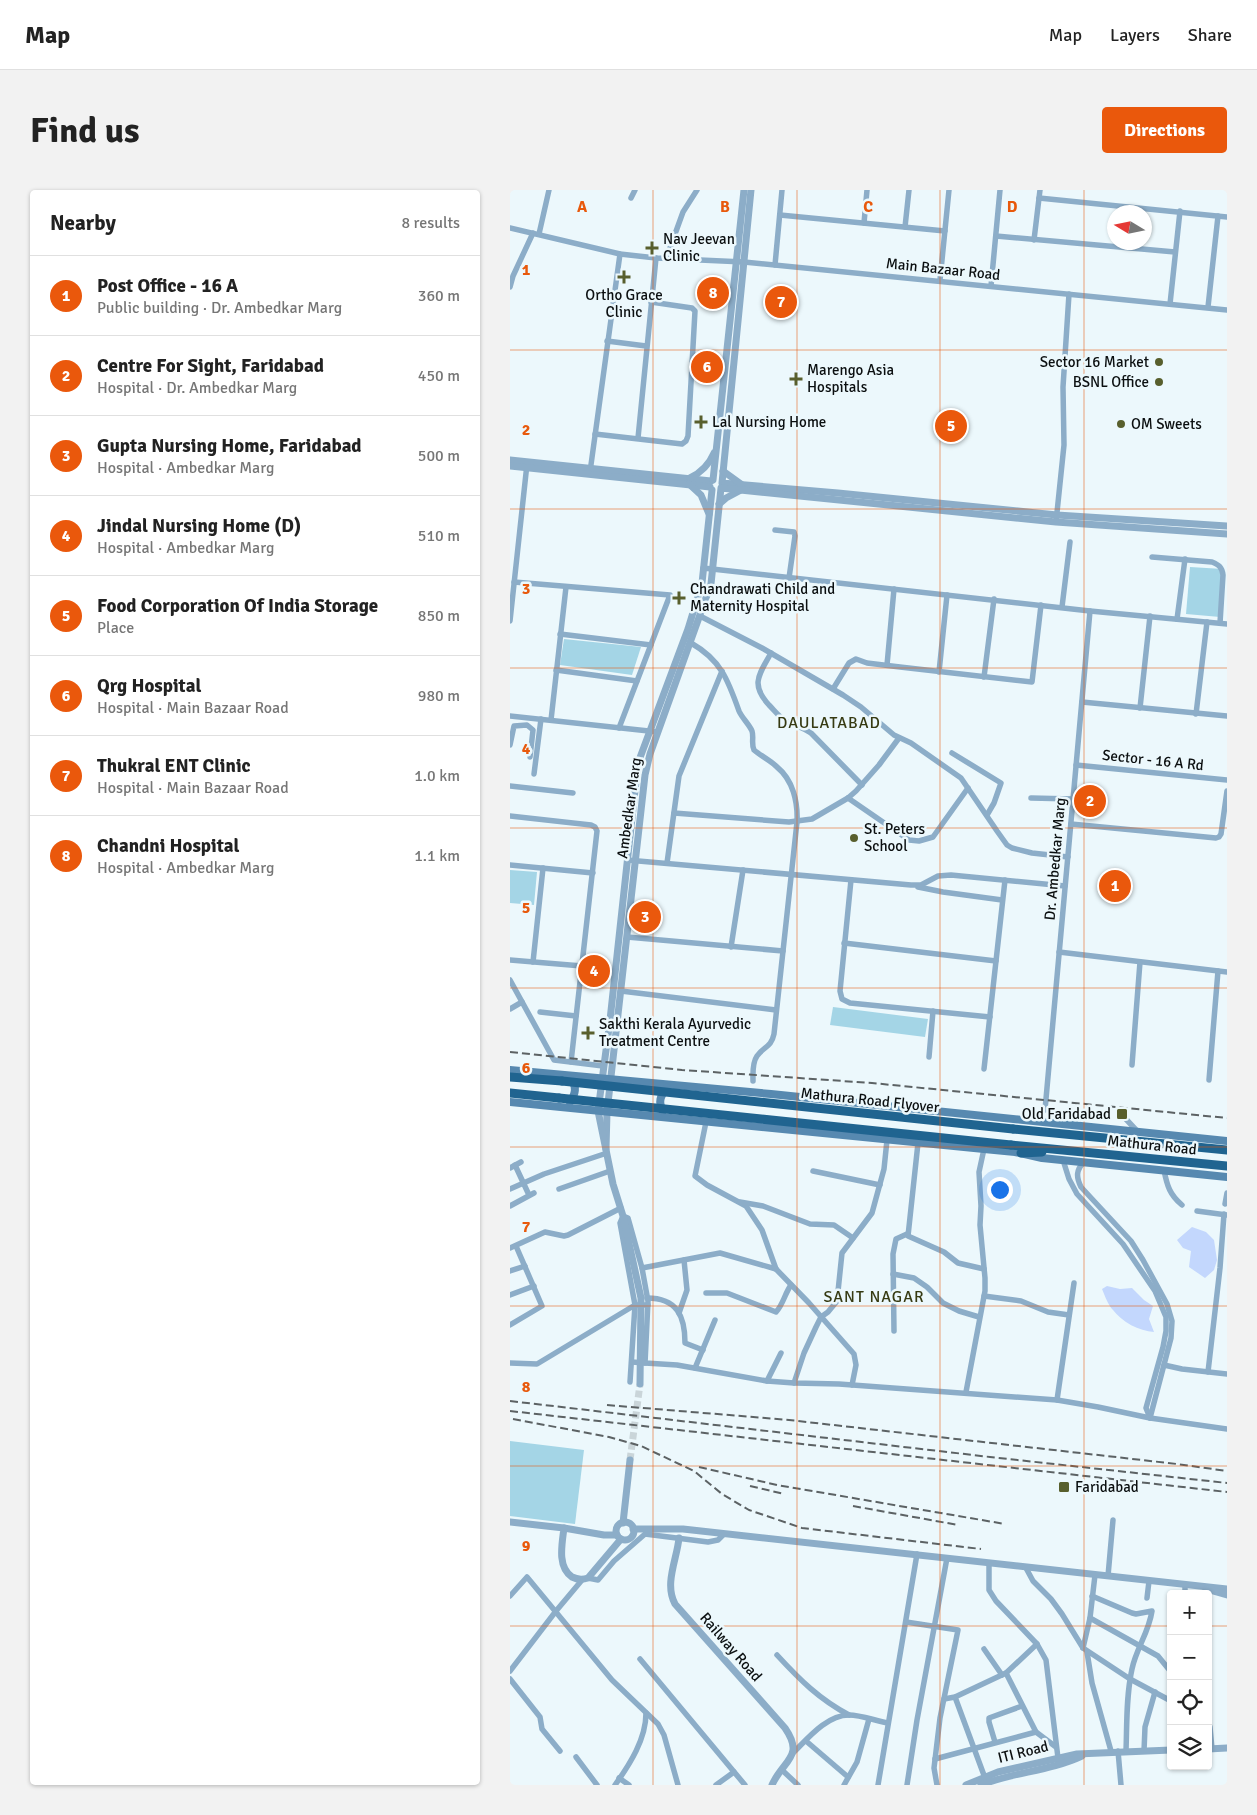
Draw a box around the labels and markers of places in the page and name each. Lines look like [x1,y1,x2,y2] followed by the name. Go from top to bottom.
[663,230,735,265] place label: Nav Jeevan Clinic
[645,241,659,255] marker: Nav Jeevan Clinic
[617,270,631,284] marker: Ortho Grace Clinic
[697,274,729,312] pin: 8
[765,283,797,321] pin: 7
[585,286,663,321] place label: Ortho Grace Clinic
[691,348,723,386] pin: 6
[1040,353,1149,371] place label: Sector 16 Market
[1153,356,1165,368] marker: Sector 16 Market
[807,361,894,396] place label: Marengo Asia Hospitals
[789,372,803,386] marker: Marengo Asia Hospitals
[1073,373,1149,391] place label: BSNL Office
[1153,376,1165,388] marker: BSNL Office
[935,407,967,445] pin: 5
[712,413,826,431] place label: Lal Nursing Home
[694,415,708,429] marker: Lal Nursing Home
[1131,415,1202,433] place label: OM Sweets
[1115,418,1127,430] marker: OM Sweets
[690,580,835,615] place label: Chandrawati Child and Maternity Hospital
[672,591,686,605] marker: Chandrawati Child and Maternity Hospital
[1074,782,1106,820] pin: 2
[864,820,926,855] place label: St. Peters School
[848,832,860,844] marker: St. Peters School
[1099,867,1131,905] pin: 1
[629,898,661,936] pin: 3
[578,952,610,990] pin: 4
[599,1015,751,1050] place label: Sakthi Kerala Ayurvedic Treatment Centre
[581,1026,595,1040] marker: Sakthi Kerala Ayurvedic Treatment Centre
[1022,1105,1111,1123] place label: Old Faridabad
[1115,1107,1129,1121] marker: Old Faridabad
[1075,1478,1139,1496] place label: Faridabad
[1057,1480,1071,1494] marker: Faridabad

